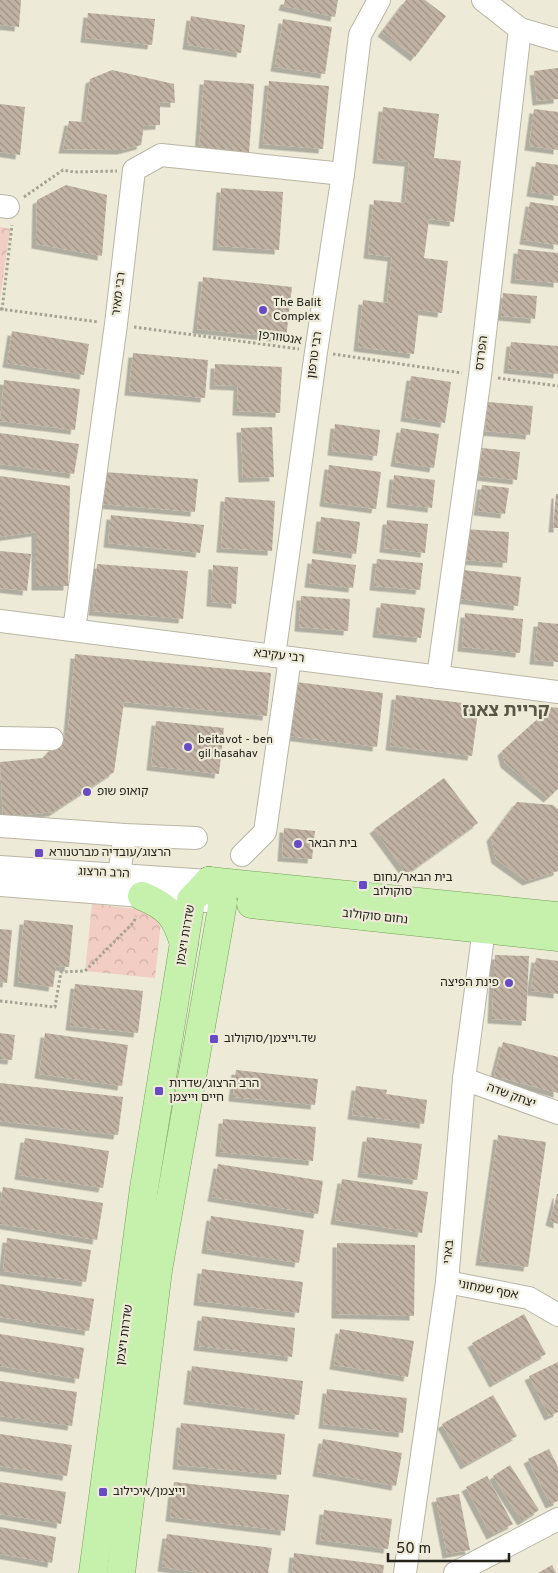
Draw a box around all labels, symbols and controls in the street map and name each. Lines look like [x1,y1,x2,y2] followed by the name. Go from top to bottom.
[108,271,130,317] street label: רבי מאיר
[273,295,321,325] place label: The Balit Complex
[257,304,269,316] marker: The Balit Complex
[257,327,303,349] street label: אנטוורפן
[304,330,326,380] street label: רבי טרפון
[472,335,492,371] street label: הפרדס
[253,645,305,667] street label: רבי עקיבא
[462,700,550,723] district label: קריית צאנז
[198,732,273,762] place label: beitavot - ben gil hasahav
[182,741,194,753] marker: beitavot - ben gil hasahav
[97,784,149,800] place label: קואופ שופ
[81,786,93,798] marker: קואופ שופ
[308,836,358,852] place label: בית הבאר
[292,838,304,850] marker: בית הבאר
[49,845,171,861] place label: הרצוג/עובדיה מברטנורא
[33,847,45,859] marker: הרצוג/עובדיה מברטנורא
[78,864,130,882] street label: הרב הרצוג
[373,870,453,900] place label: בית הבאר/נחום סוקולוב
[357,879,369,891] marker: בית הבאר/נחום סוקולוב
[173,903,199,967] street label: שדרות ויצמן
[341,906,409,928] street label: נחום סוקולוב
[440,975,499,991] place label: פינת הפיצה
[503,977,515,989] marker: פינת הפיצה
[224,1031,316,1047] place label: שד.וייצמן/סוקולוב
[208,1033,220,1045] marker: שד.וייצמן/סוקולוב
[169,1076,259,1106] place label: הרב הרצוג/שדרות חיים וייצמן
[484,1080,538,1112] street label: יצחק שדה
[153,1085,165,1097] marker: הרב הרצוג/שדרות חיים וייצמן
[440,1239,458,1265] street label: בארי
[456,1276,520,1304] street label: אסף שמחוני
[113,1303,137,1367] street label: שדרות ויצמן
[113,1484,185,1500] place label: וייצמן/איכילוב
[97,1486,109,1498] marker: וייצמן/איכילוב
[388,1530,509,1562] scale bar
[396,1540,431,1559] text: 50 m

